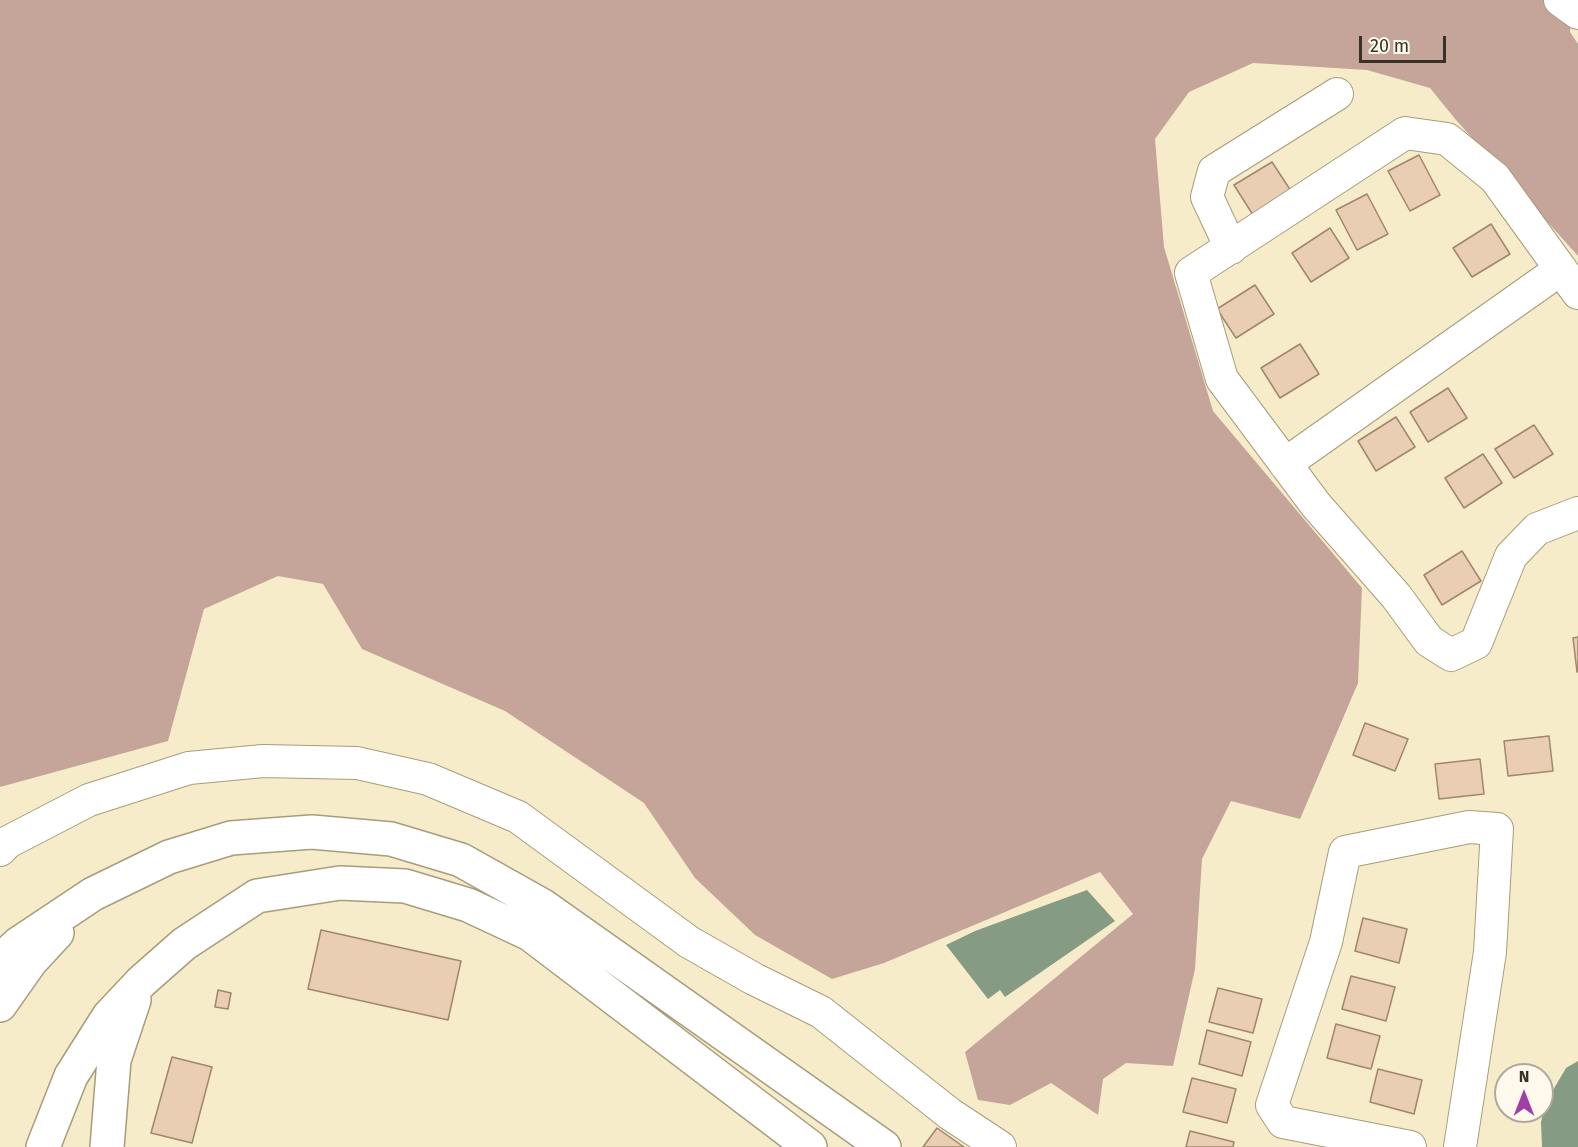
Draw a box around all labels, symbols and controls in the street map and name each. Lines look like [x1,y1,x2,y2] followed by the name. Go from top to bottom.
[1362,24,1449,62] scale bar
[1370,35,1409,57] text: 20 m
[1494,1063,1554,1123] north arrow
[1519,1067,1529,1086] text: N

